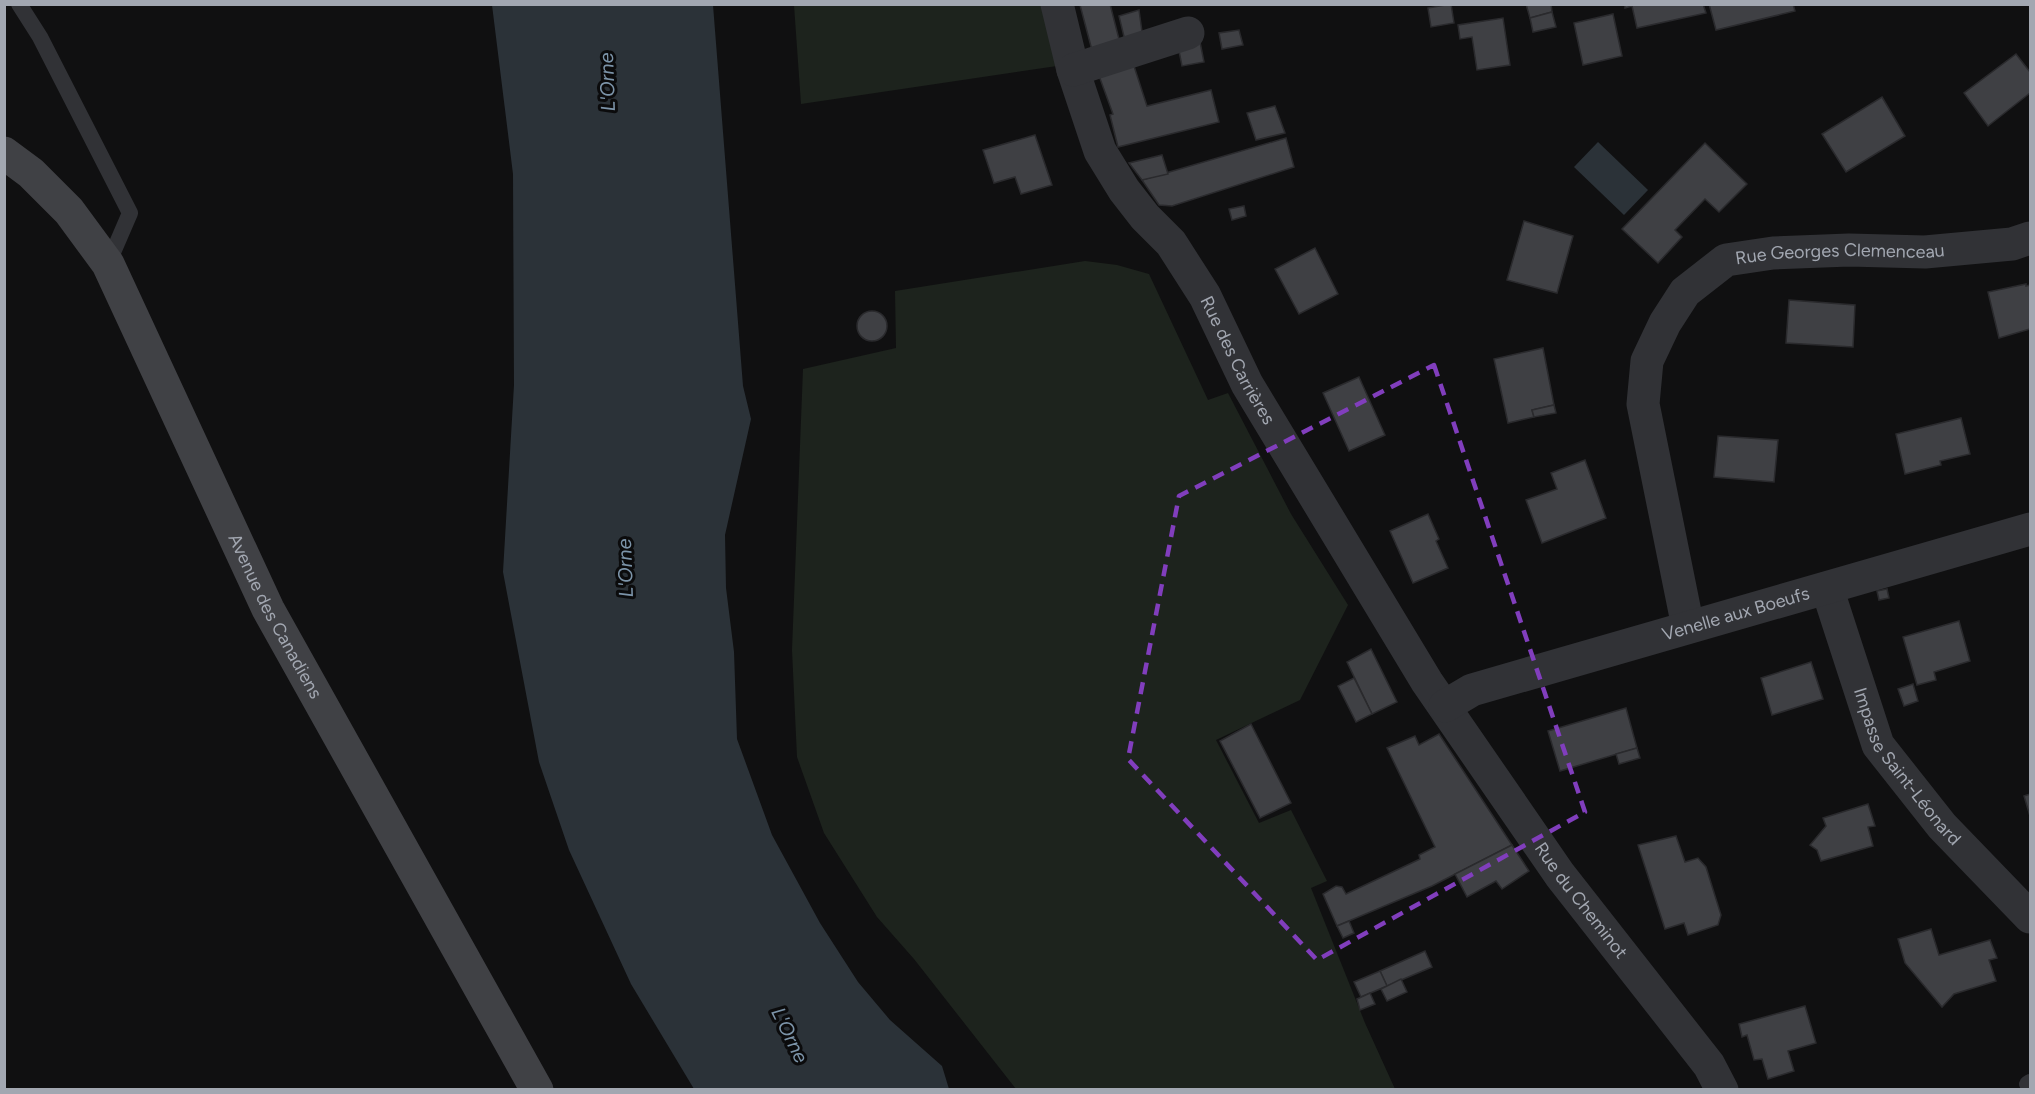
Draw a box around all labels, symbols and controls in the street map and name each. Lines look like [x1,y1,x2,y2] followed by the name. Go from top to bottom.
[594,52,620,112] water label: L'Orne
[1734,239,1946,269] street label: Rue Georges Clemenceau
[1196,292,1280,428] street label: Rue des Carrières
[224,530,327,703] street label: Avenue des Canadiens
[612,538,638,598] water label: L'Orne
[1660,582,1812,646] street label: Venelle aux Boeufs
[1849,685,1966,850] street label: Impasse Saint-Léonard
[1530,838,1632,963] street label: Rue du Cheminot
[766,1003,814,1067] water label: L'Orne

